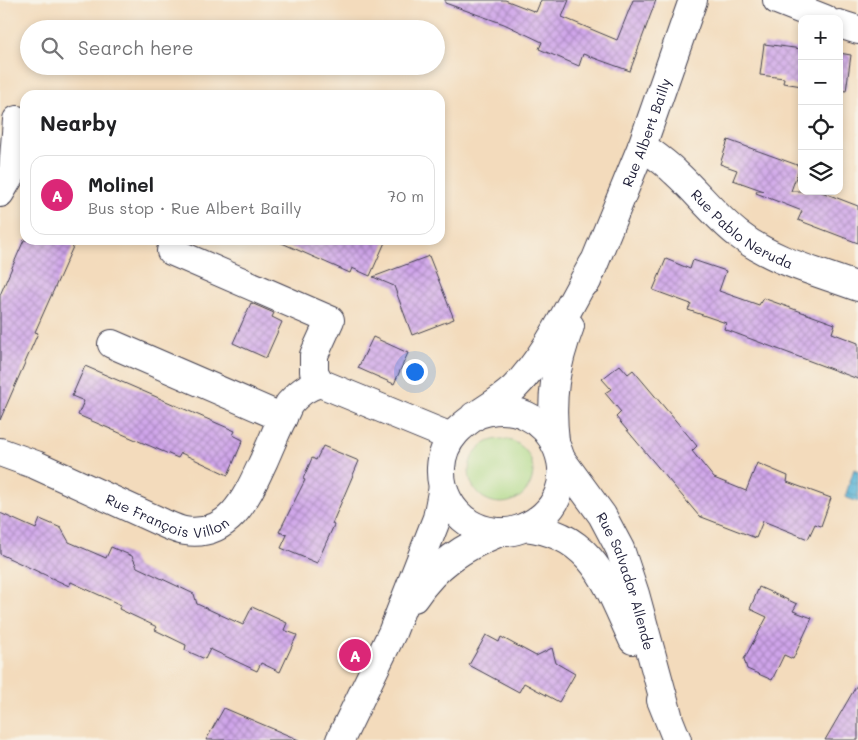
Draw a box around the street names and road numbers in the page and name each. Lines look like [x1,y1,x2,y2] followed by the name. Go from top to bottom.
[617,75,675,189] street label: Rue Albert Bailly
[687,185,796,273] street label: Rue Pablo Neruda
[103,489,232,541] street label: Rue François Villon
[593,509,659,652] street label: Rue Salvador Allende

